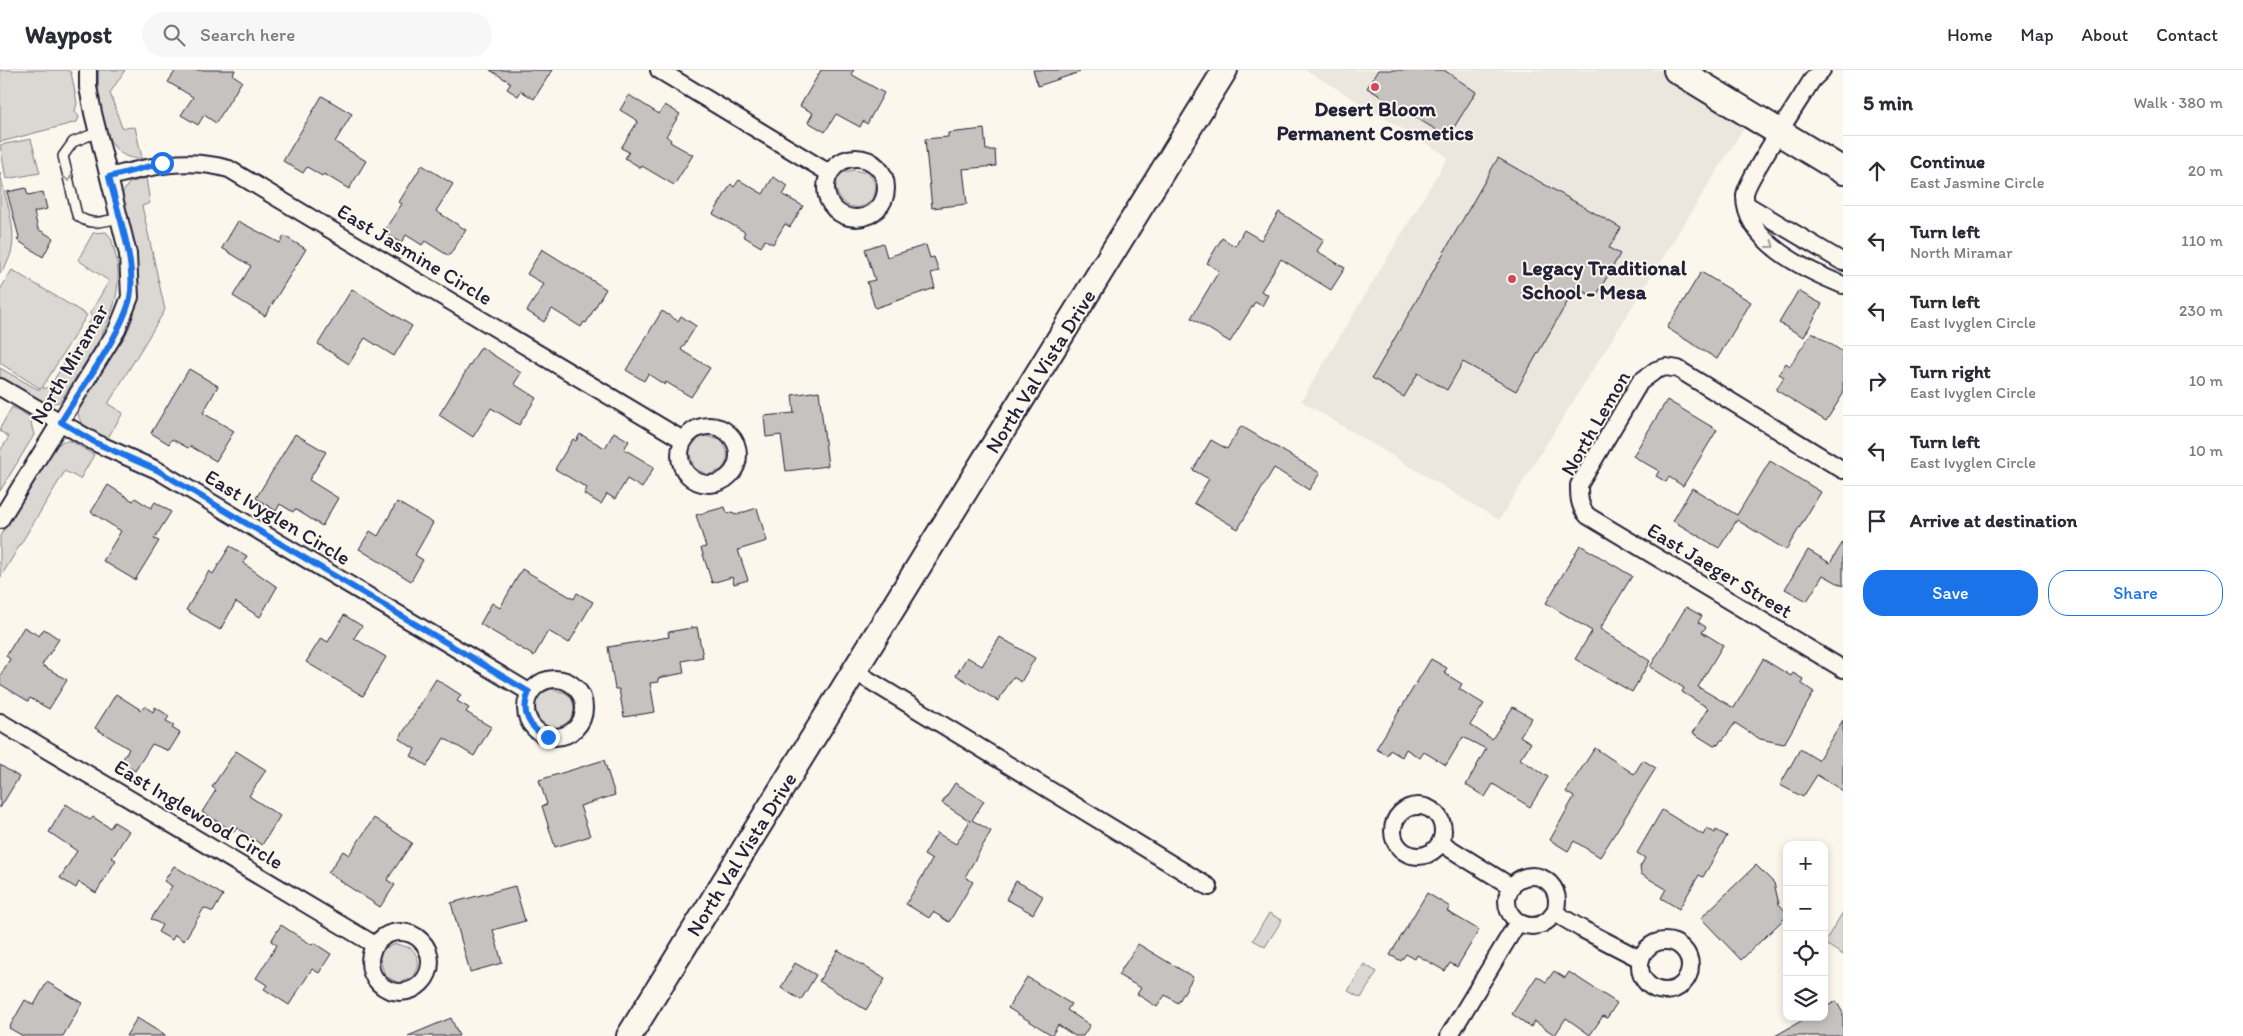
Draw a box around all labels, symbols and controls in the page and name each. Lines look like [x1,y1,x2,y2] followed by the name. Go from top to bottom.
[142,12,492,57] search box
[25,20,112,49] text: Waypost
[160,21,188,49] icon: search
[200,23,295,46] text: Search here
[1947,24,1993,46] text: Home
[2021,24,2054,46] text: Map
[2082,24,2128,46] text: About
[2156,24,2218,46] text: Contact
[1369,81,1381,93] marker: Desert Bloom Permanent Cosmetics
[1863,90,1913,115] text: 5 min
[2133,93,2223,112] text: Walk · 380 m
[1276,96,1474,145] place label: Desert Bloom Permanent Cosmetics
[1910,150,1985,173] text: Continue
[151,152,174,175] route start
[1863,157,1891,185] icon: ahead
[2188,161,2223,180] text: 20 m
[62,173,73,182] one-way arrow
[1910,173,2045,192] text: East Jasmine Circle
[333,198,497,310] street label: East Jasmine Circle
[1910,220,1980,243] text: Turn left
[1863,227,1891,255] icon: left
[2181,231,2223,250] text: 110 m
[1765,239,1775,248] one-way arrow
[1910,243,2013,262] text: North Miramar
[1522,255,1688,304] place label: Legacy Traditional School - Mesa
[1506,273,1518,285] marker: Legacy Traditional School - Mesa
[979,284,1101,458] street label: North Val Vista Drive
[1910,290,1980,313] text: Turn left
[1863,297,1891,325] icon: left
[24,299,114,429] street label: North Miramar
[2179,301,2223,320] text: 230 m
[1910,313,2036,332] text: East Ivyglen Circle
[1910,360,1991,383] text: Turn right
[1555,366,1635,480] street label: North Lemon
[1863,367,1891,395] icon: right
[2189,371,2223,390] text: 10 m
[1910,383,2036,402] text: East Ivyglen Circle
[1910,430,1980,453] text: Turn left
[1863,437,1891,465] icon: left
[2189,441,2223,460] text: 10 m
[1910,453,2036,472] text: East Ivyglen Circle
[201,464,355,570] street label: East Ivyglen Circle
[1863,507,1891,535] icon: arrive
[1910,509,2077,532] text: Arrive at destination
[1643,517,1797,623] street label: East Jaeger Street
[1863,570,2038,616] button: Save
[2048,570,2223,616] button: Share
[537,726,560,749] route end
[110,754,288,874] street label: East Inglewood Circle
[680,767,802,941] street label: North Val Vista Drive
[1783,841,1828,1021] map controls
[1783,841,1828,886] button: +
[1783,886,1828,931] button: −
[1783,931,1828,976] button: locate
[1783,976,1828,1021] button: layers

